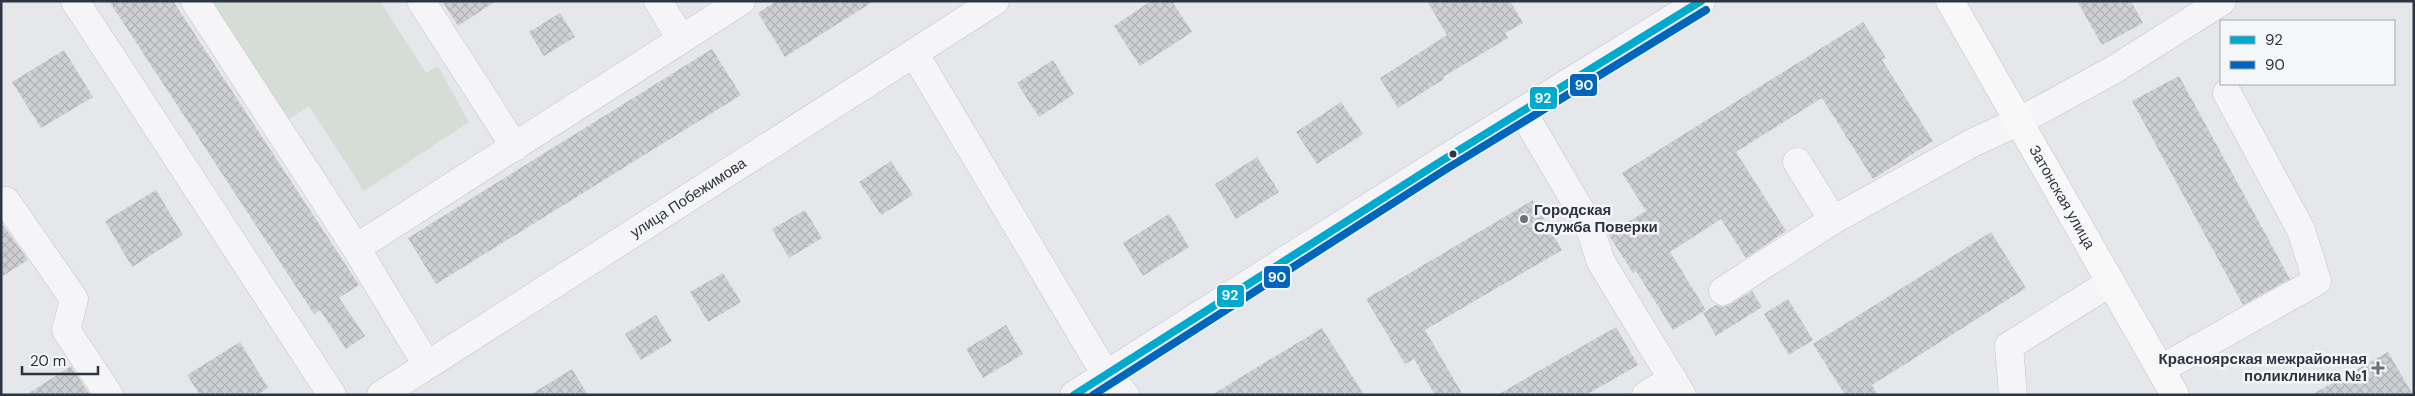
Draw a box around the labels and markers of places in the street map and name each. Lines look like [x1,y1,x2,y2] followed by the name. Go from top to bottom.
[1448,149,1458,159] unlabelled marker
[1534,200,1658,237] place label: Городская Служба Поверки
[1518,213,1530,225] marker: Городская Служба Поверки
[2159,349,2367,386] place label: Красноярская межрайонная поликлиника №1
[2371,361,2385,375] marker: Красноярская межрайонная поликлиника №1

